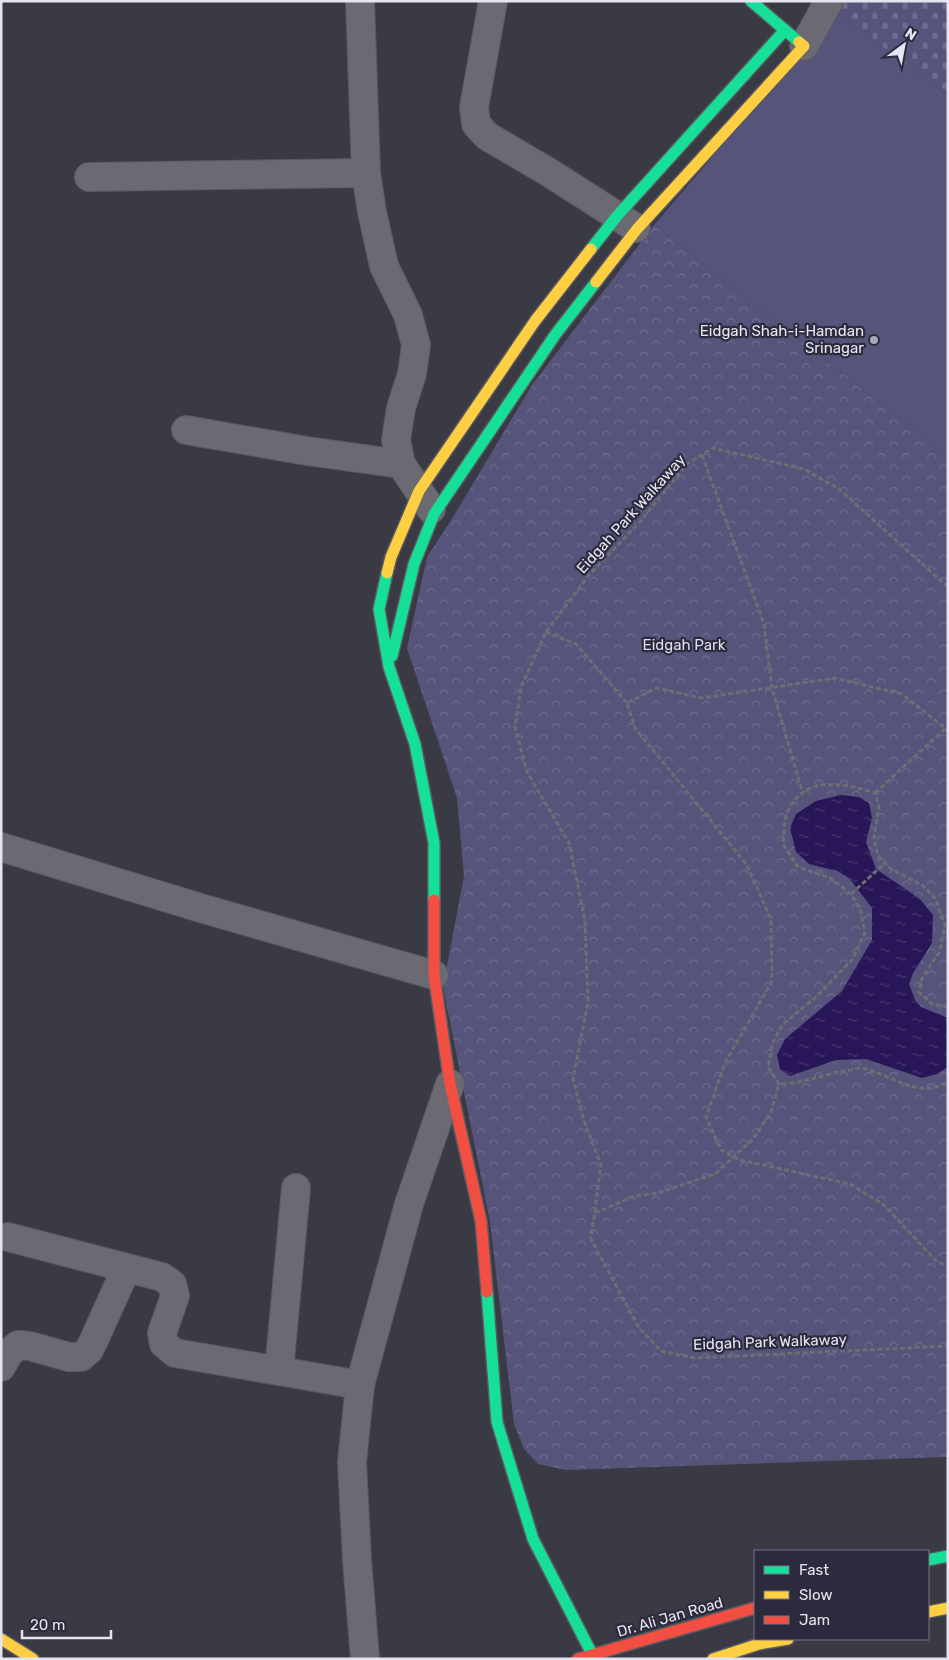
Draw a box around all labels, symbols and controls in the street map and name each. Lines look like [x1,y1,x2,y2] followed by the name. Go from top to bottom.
[879,20,929,70] north arrow
[902,25,919,44] text: N
[700,322,864,357] place label: Eidgah Shah-i-Hamdan Srinagar
[868,334,880,346] marker: Eidgah Shah-i-Hamdan Srinagar
[573,451,689,577] street label: Eidgah Park Walkaway
[643,636,726,654] park label: Eidgah Park
[693,1330,847,1354] street label: Eidgah Park Walkaway
[754,1550,929,1640] legend
[799,1561,829,1579] text: Fast
[799,1586,832,1604] text: Slow
[615,1593,725,1641] street label: Dr. Ali Jan Road
[22,1608,111,1640] scale bar
[799,1611,830,1629] text: Jam
[30,1616,65,1634] text: 20 m

